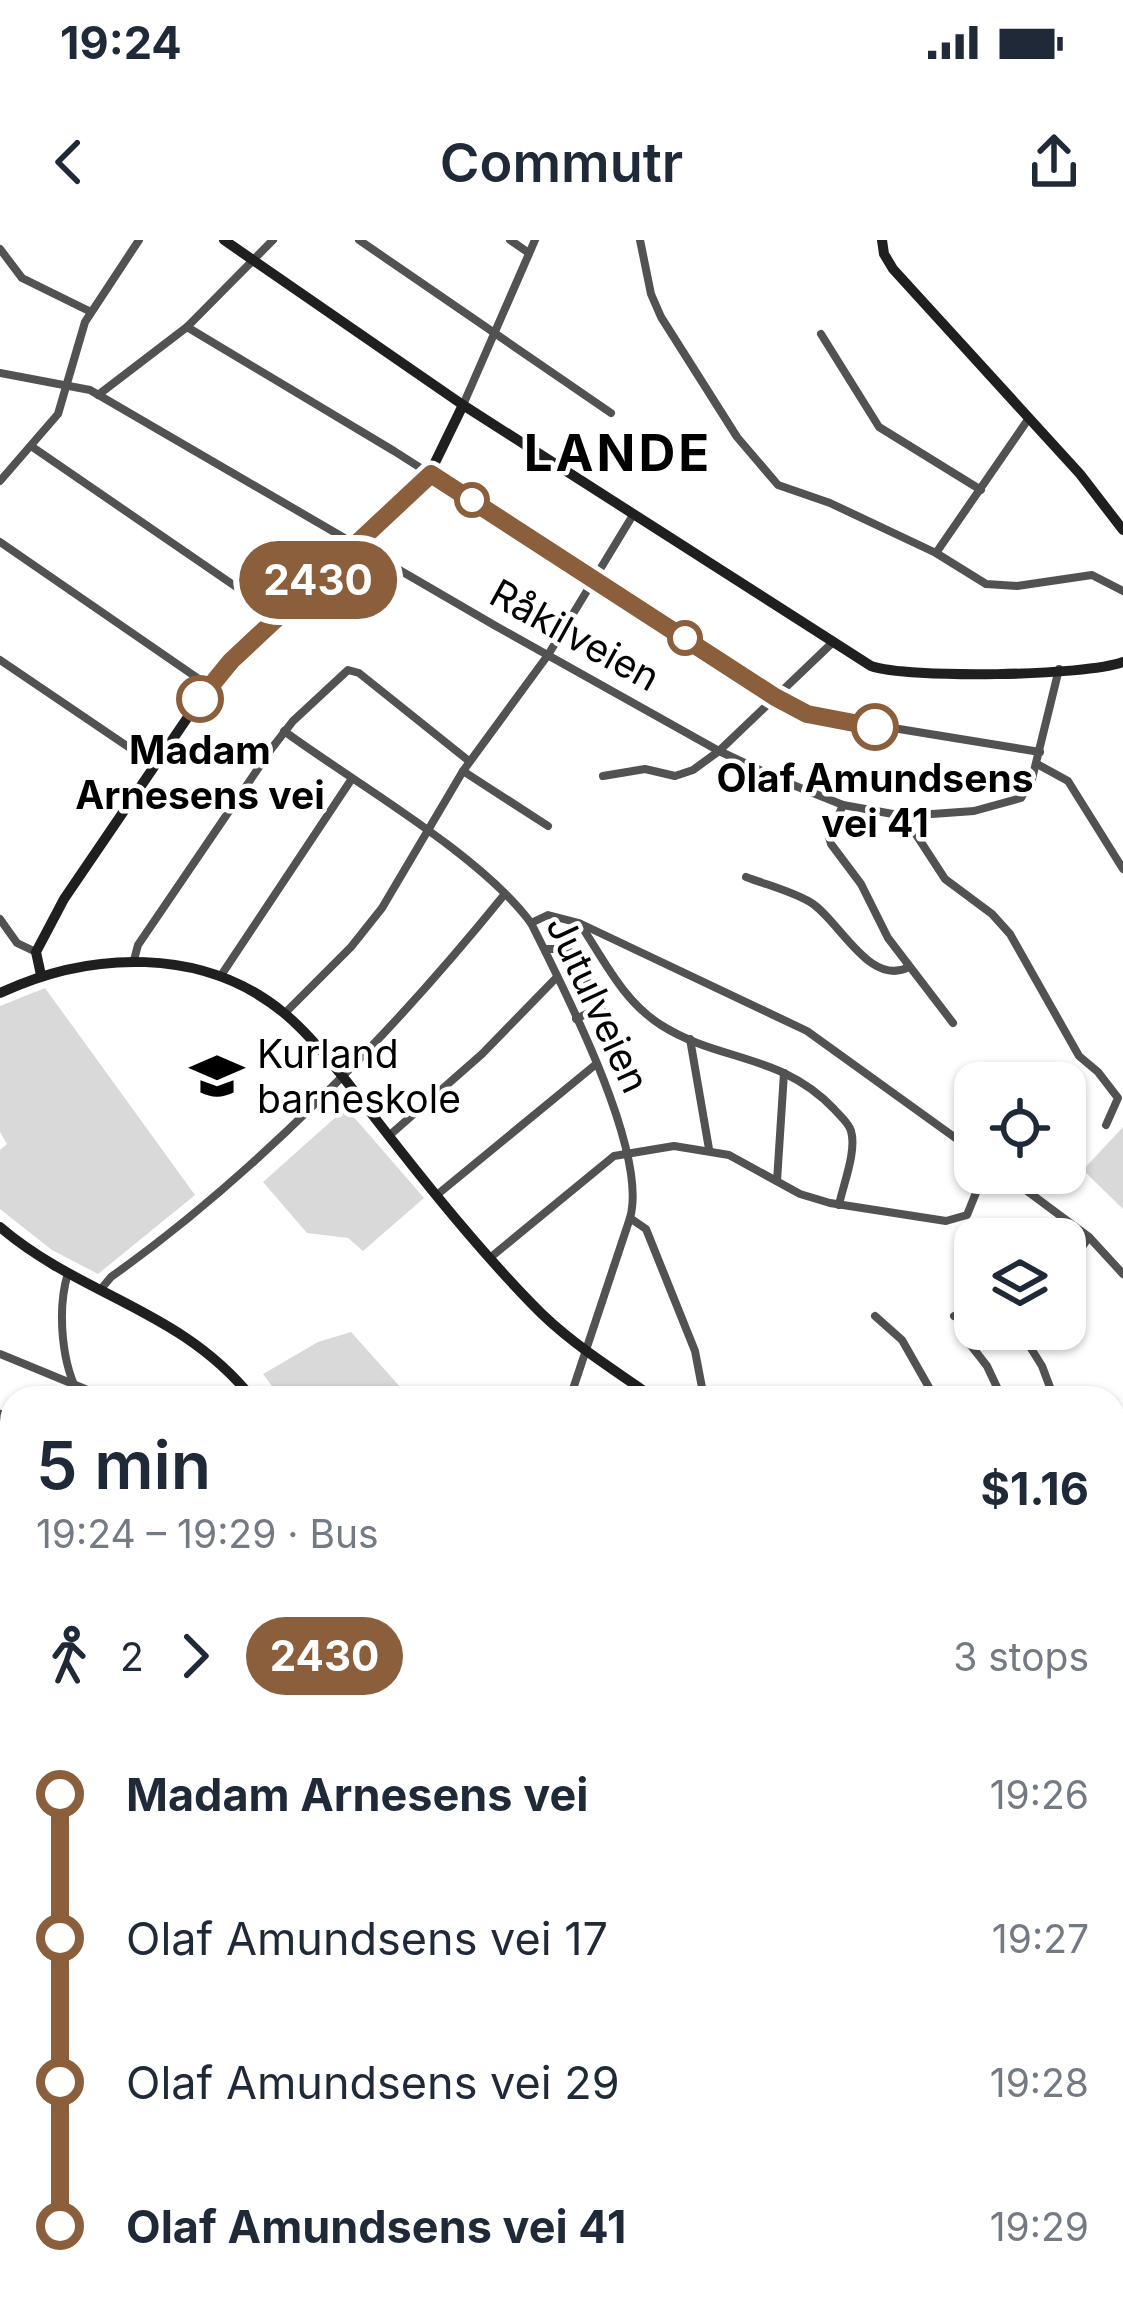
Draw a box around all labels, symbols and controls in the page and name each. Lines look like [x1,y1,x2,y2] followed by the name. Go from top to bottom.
[60,15,182,70] text: 19:24
[36,129,102,195] icon: back
[1021,129,1087,195] icon: share
[440,130,683,195] text: Commutr
[524,422,712,483] district label: LANDE
[456,484,488,516] unlabelled marker
[234,541,402,619] line badge: 2430
[263,554,373,605] text: 2430
[482,569,668,700] street label: Råkilveien
[669,622,701,654] unlabelled marker
[178,677,222,721] marker: Madam Arnesens vei
[853,705,897,749] marker: Olaf Amundsens vei 41
[75,726,325,818] place label: Madam Arnesens vei
[716,754,1034,846] place label: Olaf Amundsens vei 41
[537,908,660,1100] street label: Jutulveien
[257,1030,461,1122] place label: Kurland barneskole
[188,1047,246,1105] school or university icon: Kurland barneskole
[954,1062,1086,1350] map controls
[954,1062,1086,1194] button: locate
[954,1218,1086,1350] button: layers
[36,1425,211,1505] text: 5 min
[981,1461,1089,1516] text: $1.16
[36,1510,379,1557] text: 19:24 – 19:29 · Bus
[36,1623,102,1689] icon: walk
[162,1623,228,1689] icon: forward
[270,1630,379,1681] text: 2430
[120,1633,144,1680] text: 2
[953,1633,1089,1680] text: 3 stops
[126,1767,588,1822] text: Madam Arnesens vei
[990,1771,1089,1818] text: 19:26
[126,1911,608,1966] text: Olaf Amundsens vei 17
[992,1915,1089,1962] text: 19:27
[126,2055,620,2110] text: Olaf Amundsens vei 29
[990,2059,1089,2106] text: 19:28
[126,2199,626,2254] text: Olaf Amundsens vei 41
[990,2203,1089,2250] text: 19:29

